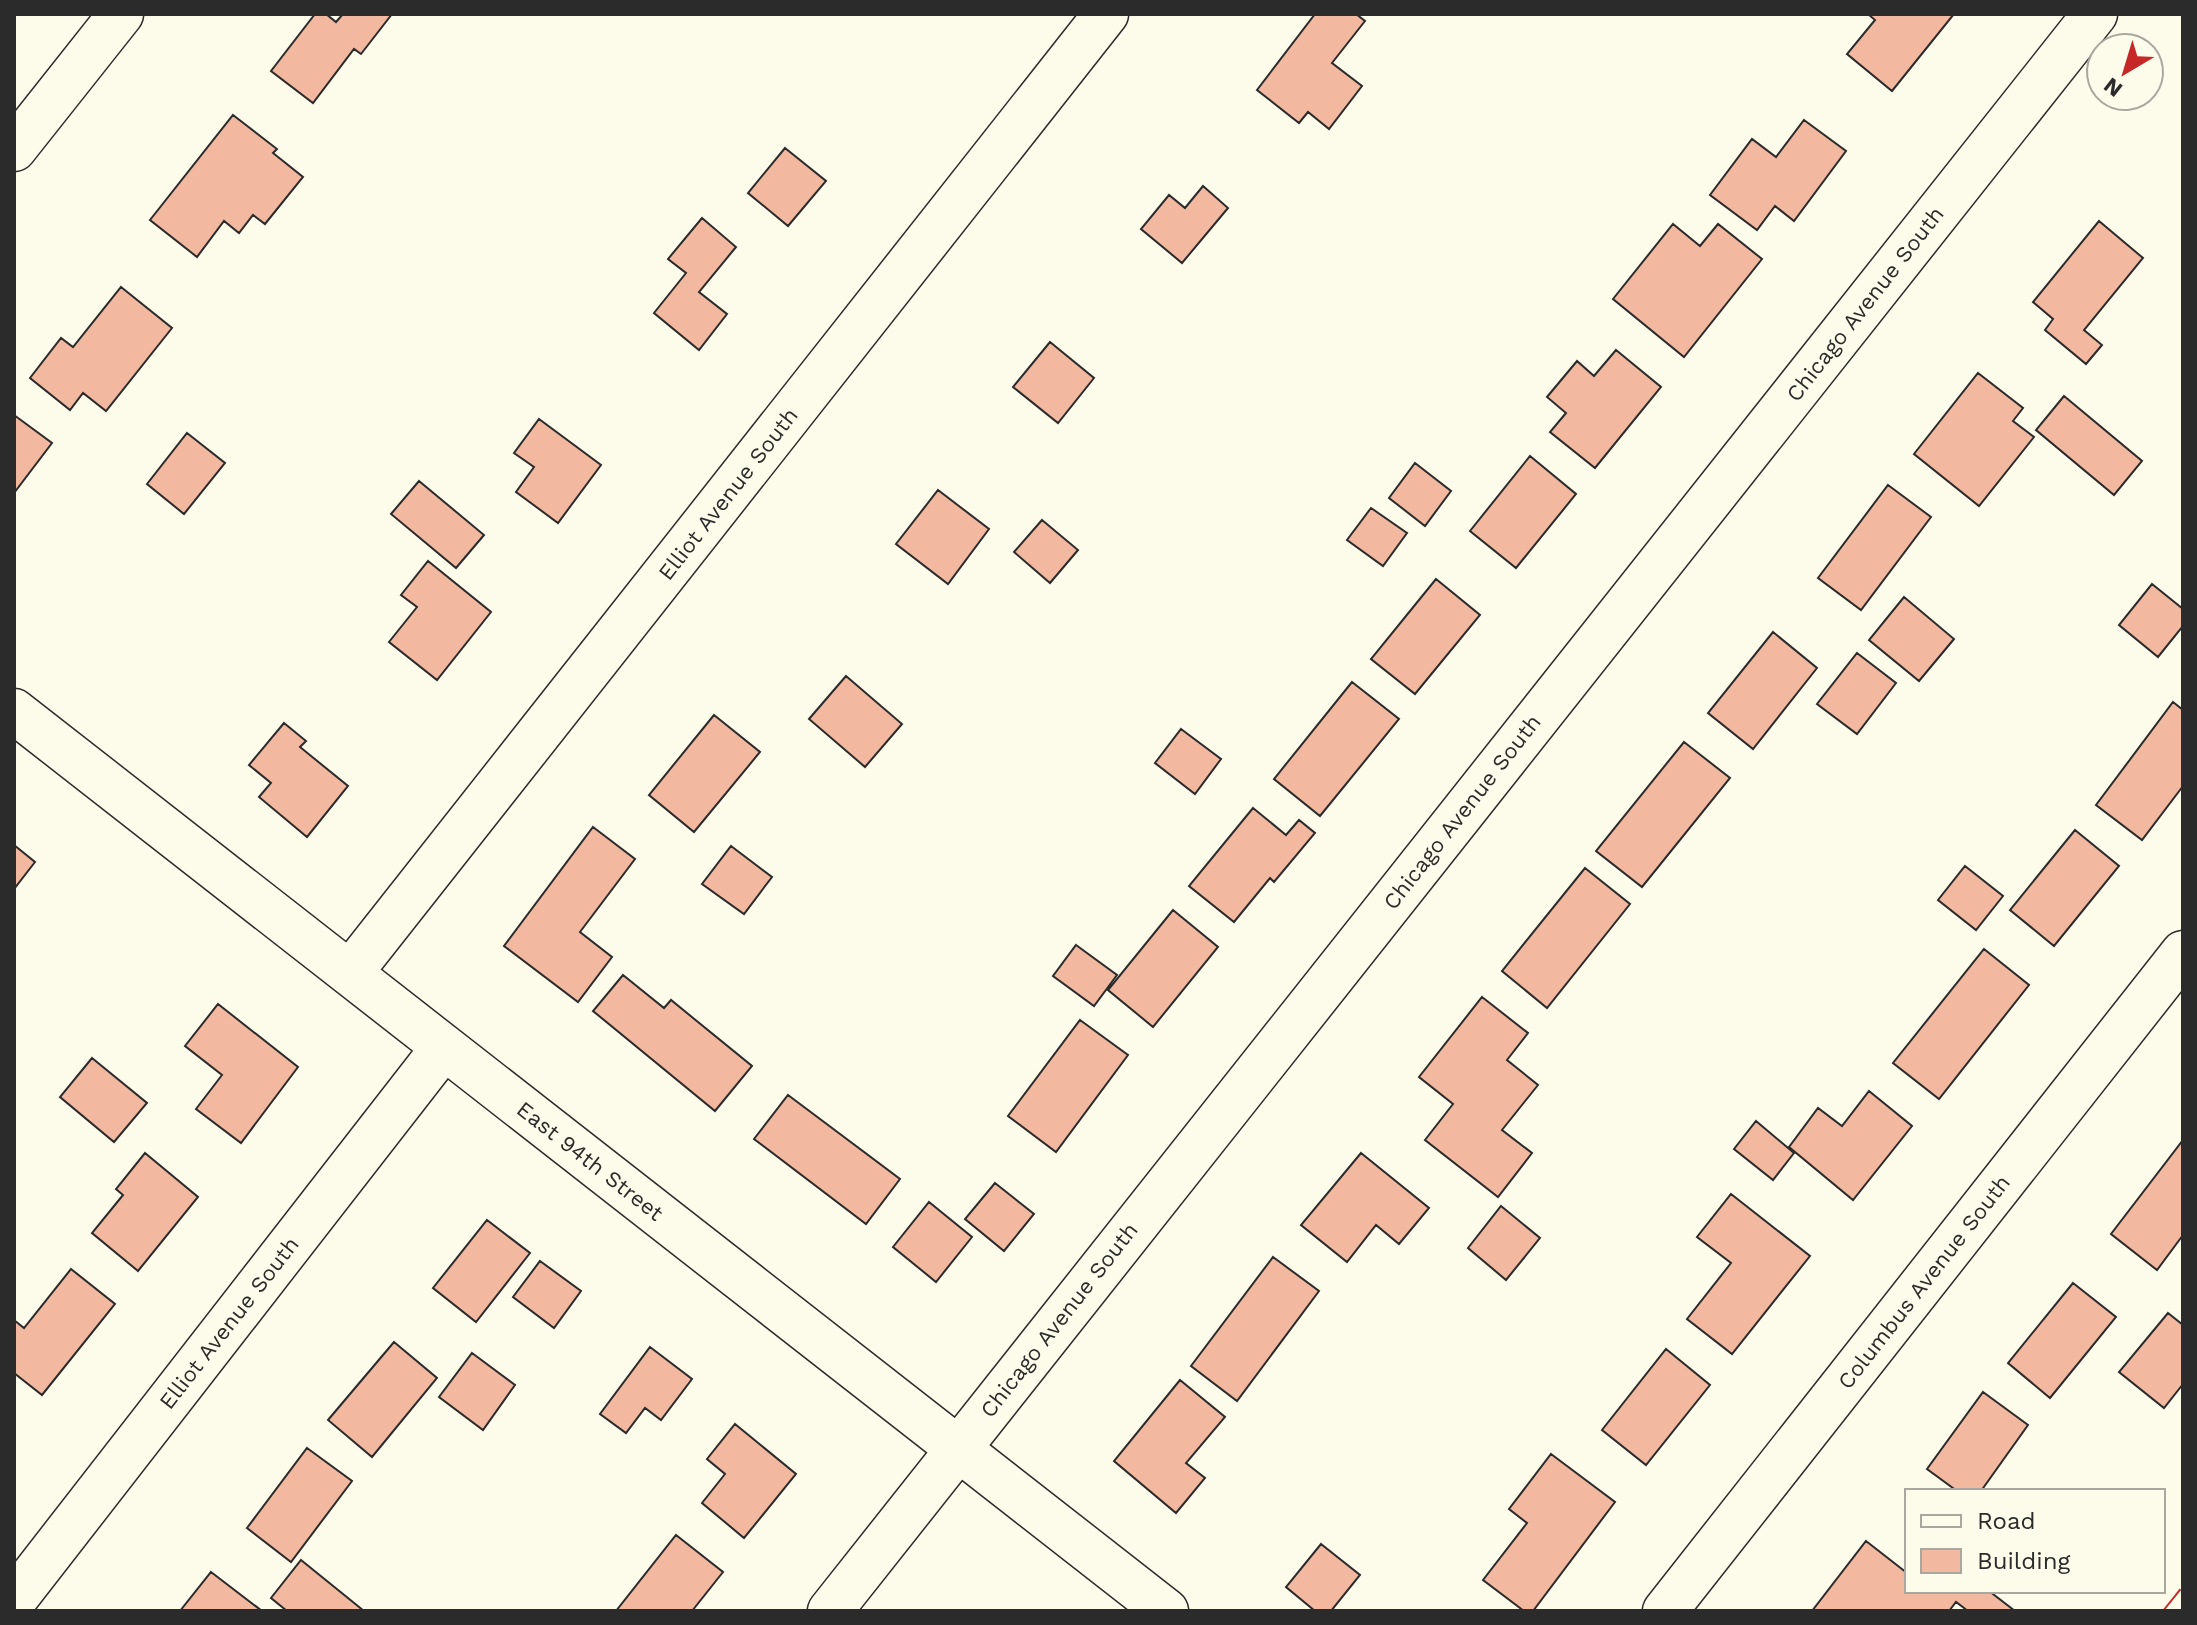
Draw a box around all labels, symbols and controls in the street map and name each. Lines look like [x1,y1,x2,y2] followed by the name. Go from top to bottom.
[2085,32,2165,112] north arrow
[2099,72,2127,102] text: N
[1781,202,1949,406] street label: Chicago Avenue South
[653,403,803,585] street label: Elliot Avenue South
[1378,710,1546,914] street label: Chicago Avenue South
[512,1096,668,1226] street label: East 94th Street
[1833,1170,2015,1394] street label: Columbus Avenue South
[975,1218,1143,1422] street label: Chicago Avenue South
[154,1232,304,1414] street label: Elliot Avenue South
[1905,1489,2165,1593] legend
[1977,1507,2036,1535] text: Road
[1977,1547,2070,1575] text: Building

